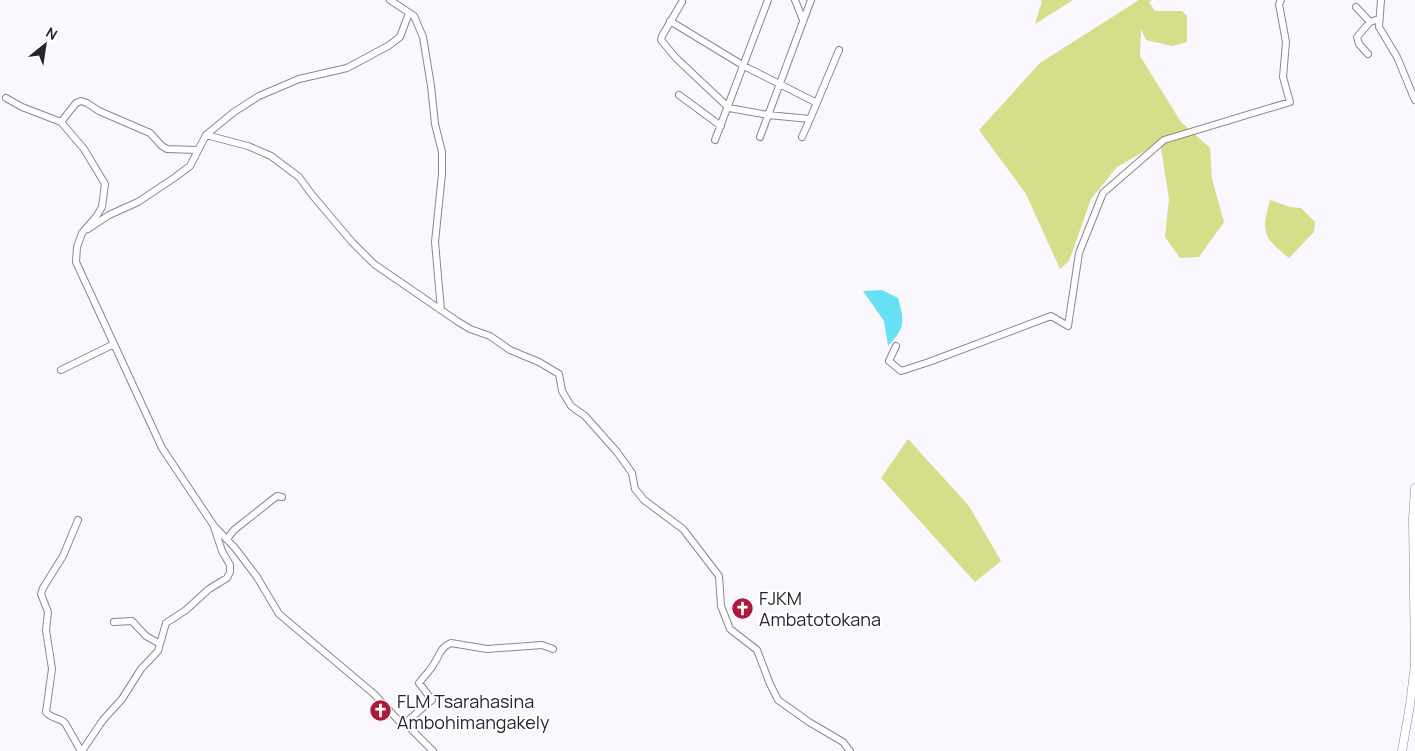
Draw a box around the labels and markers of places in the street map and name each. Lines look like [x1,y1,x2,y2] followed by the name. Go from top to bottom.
[759,586,881,631] place label: FJKM Ambatotokana
[731,596,755,620] church icon: FJKM Ambatotokana
[397,689,550,734] place label: FLM Tsarahasina Ambohimangakely
[369,699,393,723] church icon: FLM Tsarahasina Ambohimangakely

